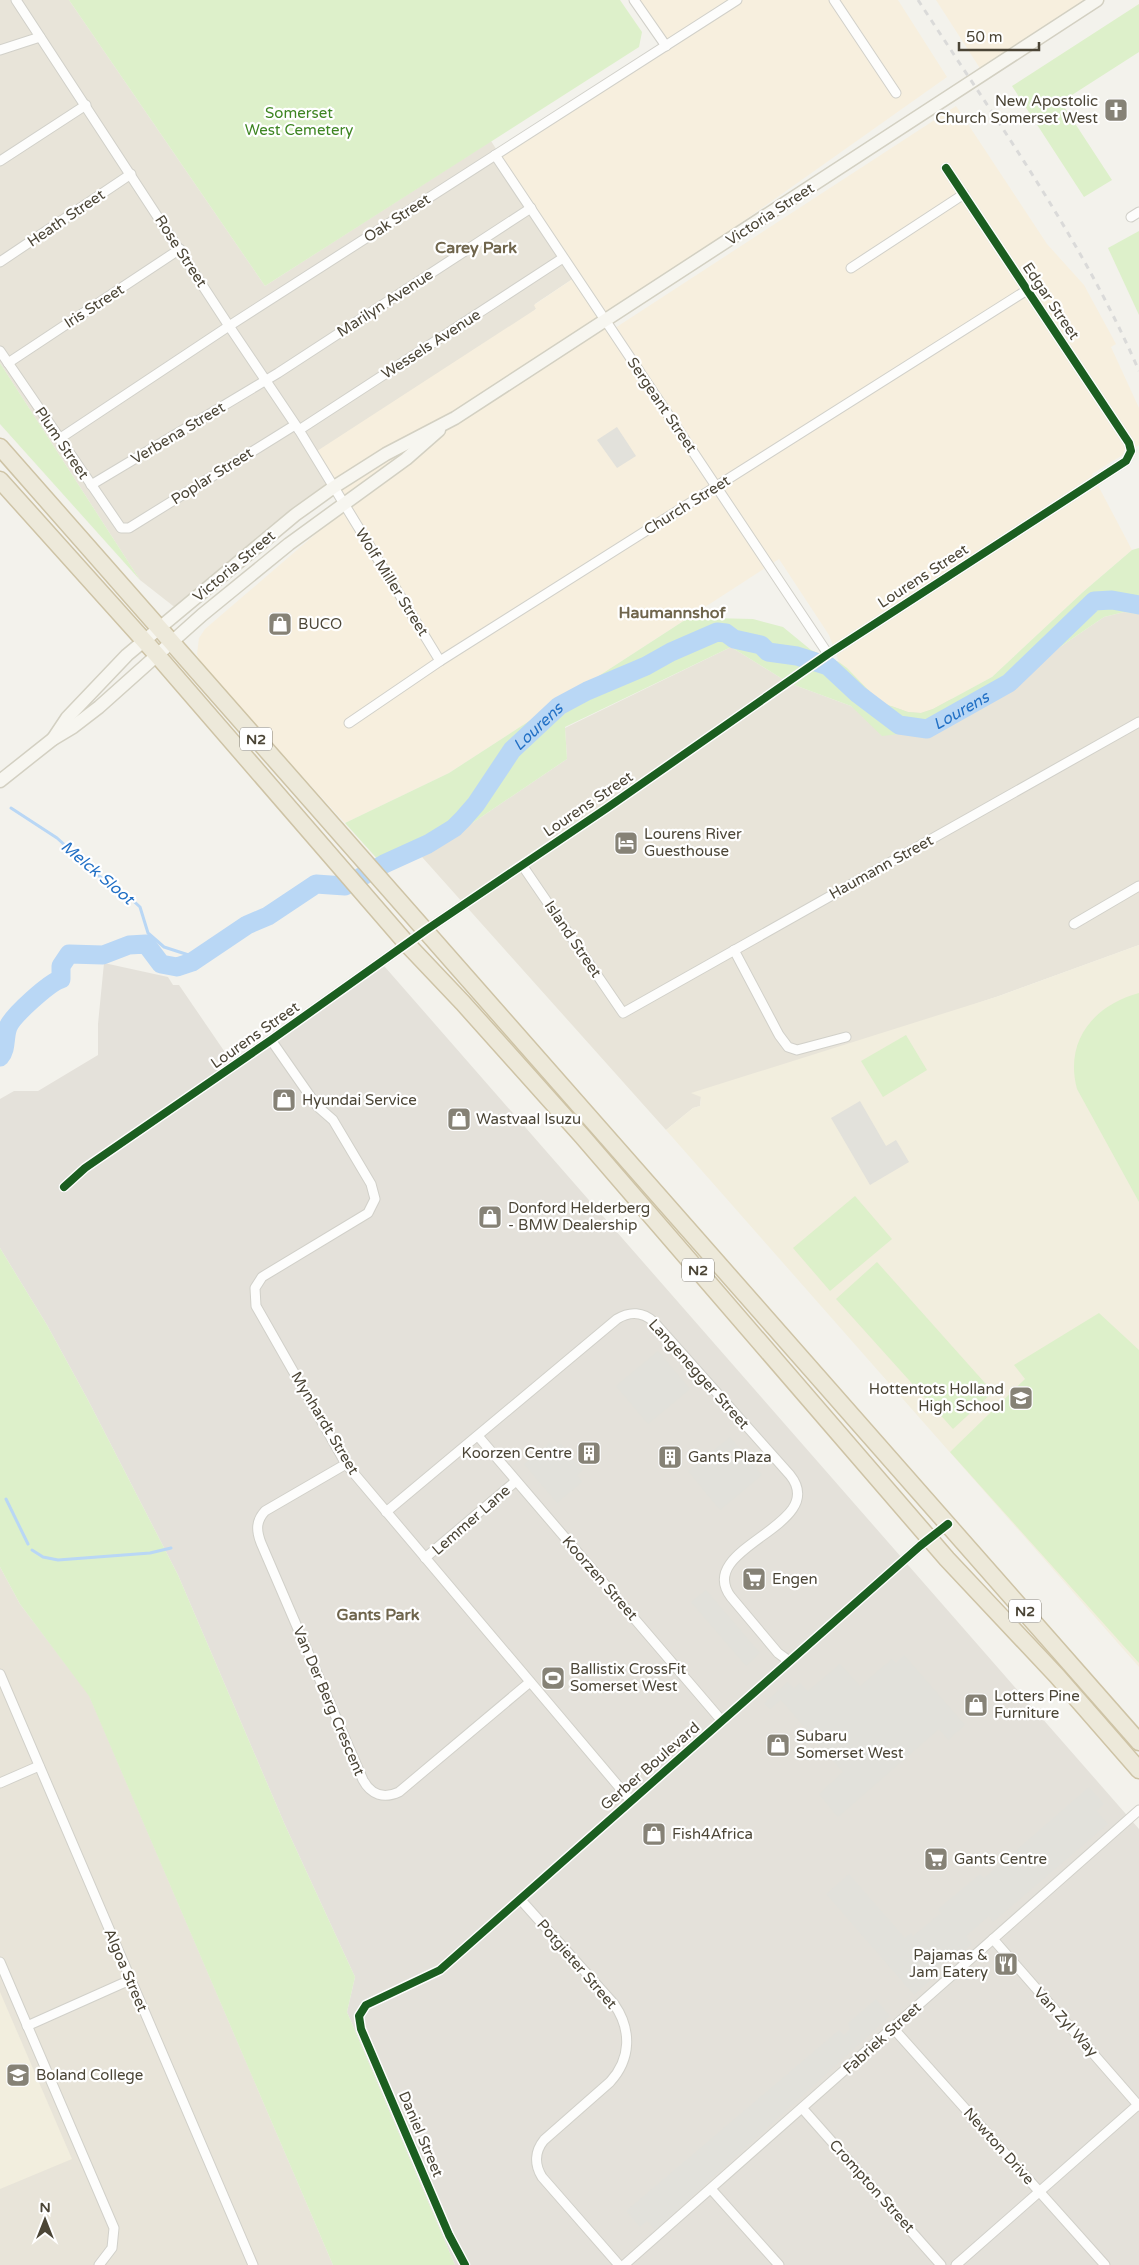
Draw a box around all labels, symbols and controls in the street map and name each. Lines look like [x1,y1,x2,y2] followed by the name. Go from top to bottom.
[959,20,1039,52] scale bar
[966,28,1003,46] text: 50 m
[935,92,1098,127] place label: New Apostolic Church Somerset West
[1103,97,1129,123] church icon: New Apostolic Church Somerset West
[245,104,353,139] park label: Somerset West Cemetery
[723,179,818,249] street label: Victoria Street
[24,185,108,250] street label: Heath Street
[360,190,434,246] street label: Oak Street
[151,212,211,291] street label: Rose Street
[435,238,517,258] district label: Carey Park
[1019,259,1084,343] street label: Edgar Street
[334,265,436,341] street label: Marilyn Avenue
[61,280,127,332] street label: Iris Street
[378,305,484,383] street label: Wessels Avenue
[623,354,701,456] street label: Sergeant Street
[128,398,228,468] street label: Verbena Street
[31,403,93,483] street label: Plum Street
[168,444,256,508] street label: Poplar Street
[641,471,734,539] street label: Church Street
[352,525,433,639] street label: Wolf Miller Street
[189,526,279,605] street label: Victoria Street
[874,540,972,612] street label: Lourens Street
[618,603,726,623] district label: Haumannshof
[267,611,293,637] shop icon: BUCO
[298,615,342,633] place label: BUCO
[930,687,994,735] water label: Lourens
[509,698,568,755] water label: Lourens
[240,728,272,751] road number: N2
[540,767,636,841] street label: Lourens Street
[644,825,742,860] place label: Lourens River Guesthouse
[613,830,639,856] hotel icon: Lourens River Guesthouse
[826,831,936,903] street label: Haumann Street
[57,837,139,910] water label: Melck Sloot
[541,897,605,981] street label: Island Street
[207,998,303,1072] street label: Lourens Street
[271,1087,297,1113] shop icon: Hyundai Service
[302,1091,417,1109] place label: Hyundai Service
[446,1106,472,1132] shop icon: Wastvaal Isuzu
[476,1110,581,1128] place label: Wastvaal Isuzu
[508,1199,650,1234] place label: Donford Helderberg - BMW Dealership
[477,1204,503,1230] shop icon: Donford Helderberg - BMW Dealership
[682,1258,714,1282] road number: N2
[645,1315,753,1433] street label: Langenegger Street
[287,1368,363,1478] street label: Mynhardt Street
[869,1380,1004,1415] place label: Hottentots Holland High School
[1008,1385,1034,1411] school or university icon: Hottentots Holland High School
[576,1440,602,1466] building icon: Koorzen Centre
[462,1444,572,1462] place label: Koorzen Centre
[657,1444,683,1470] building icon: Gants Plaza
[688,1448,772,1466] place label: Gants Plaza
[428,1481,514,1559] street label: Lemmer Lane
[558,1532,642,1624] street label: Koorzen Street
[741,1566,767,1592] supermarket icon: Engen
[772,1570,818,1588] place label: Engen
[1009,1600,1041,1622] road number: N2
[337,1605,420,1625] district label: Gants Park
[289,1624,369,1779] street label: Van Der Berg Crescent
[570,1660,687,1695] place label: Ballistix CrossFit Somerset West
[540,1665,566,1691] sports icon: Ballistix CrossFit Somerset West
[994,1687,1080,1722] place label: Lotters Pine Furniture
[963,1692,989,1718] shop icon: Lotters Pine Furniture
[597,1718,703,1814] street label: Gerber Boulevard
[796,1727,904,1762] place label: Subaru Somerset West
[765,1732,791,1758] shop icon: Subaru Somerset West
[641,1821,667,1847] shop icon: Fish4Africa
[672,1825,753,1843] place label: Fish4Africa
[923,1846,949,1872] supermarket icon: Gants Centre
[954,1850,1047,1868] place label: Gants Centre
[533,1915,621,2013] street label: Potgieter Street
[100,1926,152,2015] street label: Algoa Street
[909,1946,988,1981] place label: Pajamas & Jam Eatery
[993,1951,1019,1977] restaurant icon: Pajamas & Jam Eatery
[1030,1984,1102,2060] street label: Van Zyl Way
[839,1998,925,2078] street label: Fabriek Street
[5,2062,31,2088] school or university icon: Boland College
[36,2066,143,2084] place label: Boland College
[395,2088,447,2180] street label: Daniel Street
[960,2104,1038,2188] street label: Newton Drive
[826,2136,919,2236] street label: Crompton Street
[20,2195,70,2245] north arrow
[39,2199,51,2216] text: N

